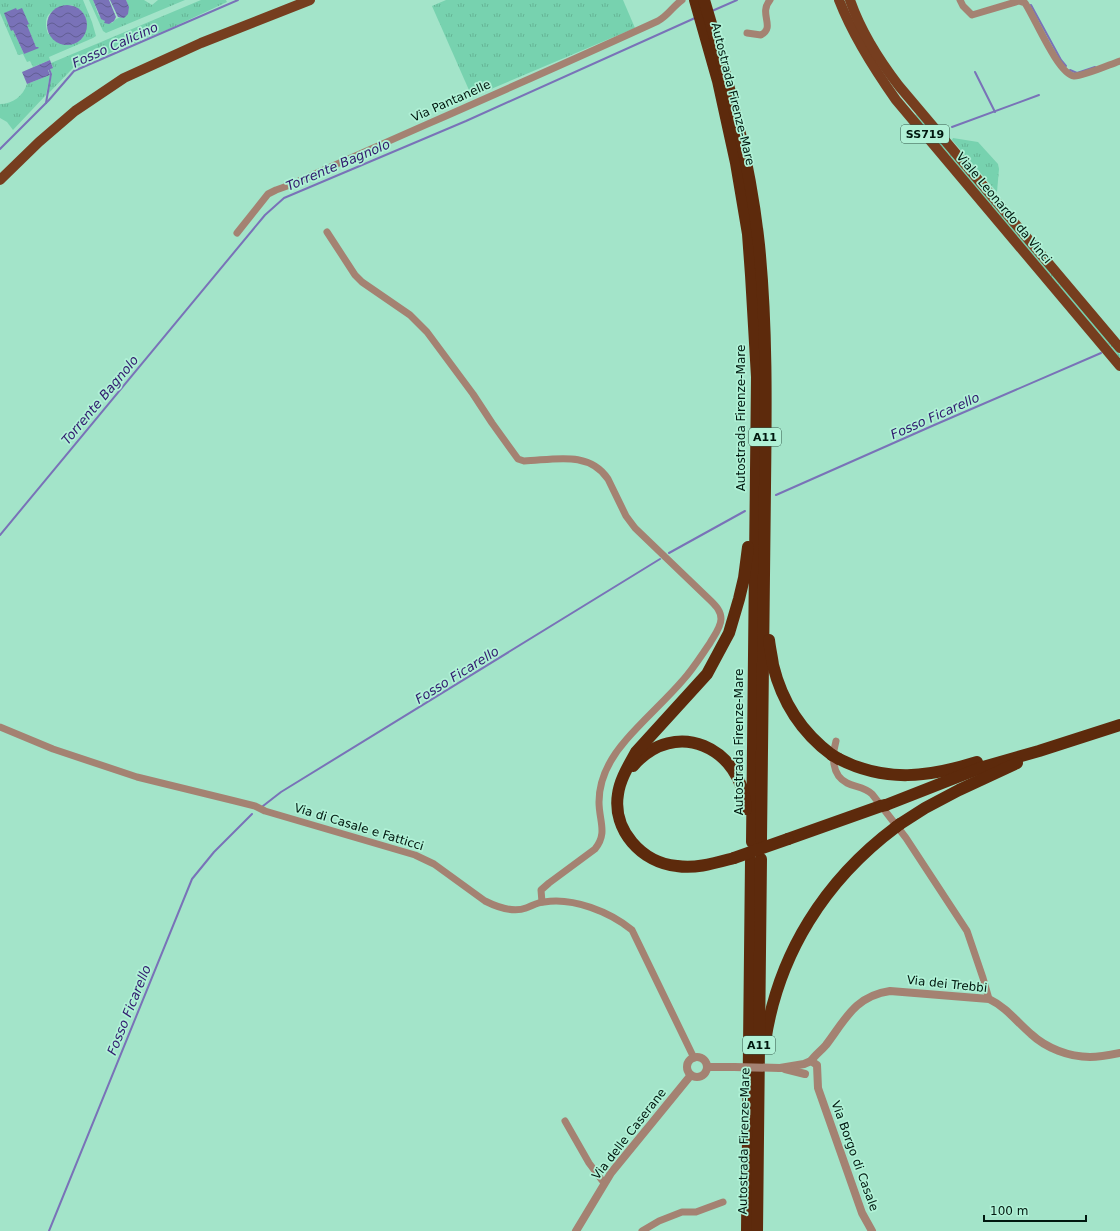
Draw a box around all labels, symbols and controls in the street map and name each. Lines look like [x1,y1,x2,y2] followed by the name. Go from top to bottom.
[70,19,160,71] water label: Fosso Calicino
[708,21,758,167] street label: Autostrada Firenze-Mare
[409,77,493,125] street label: Via Pantanelle
[901,125,949,143] road number: SS719
[284,136,392,194] water label: Torrente Bagnolo
[954,150,1054,266] street label: Viale Leonardo da Vinci
[734,345,748,491] street label: Autostrada Firenze-Mare
[58,353,142,447] water label: Torrente Bagnolo
[888,390,982,442] water label: Fosso Ficarello
[749,428,781,446] road number: A11
[412,643,502,707] water label: Fosso Ficarello
[732,669,746,815] street label: Autostrada Firenze-Mare
[293,801,425,853] street label: Via di Casale e Fatticci
[104,963,154,1057] water label: Fosso Ficarello
[906,973,988,995] street label: Via dei Trebbi
[743,1036,775,1054] road number: A11
[736,1068,752,1214] street label: Autostrada Firenze-Mare
[589,1086,669,1182] street label: Via delle Caserane
[829,1099,881,1213] street label: Via Borgo di Casale
[984,1197,1086,1223] scale bar
[990,1204,1028,1218] text: 100 m

